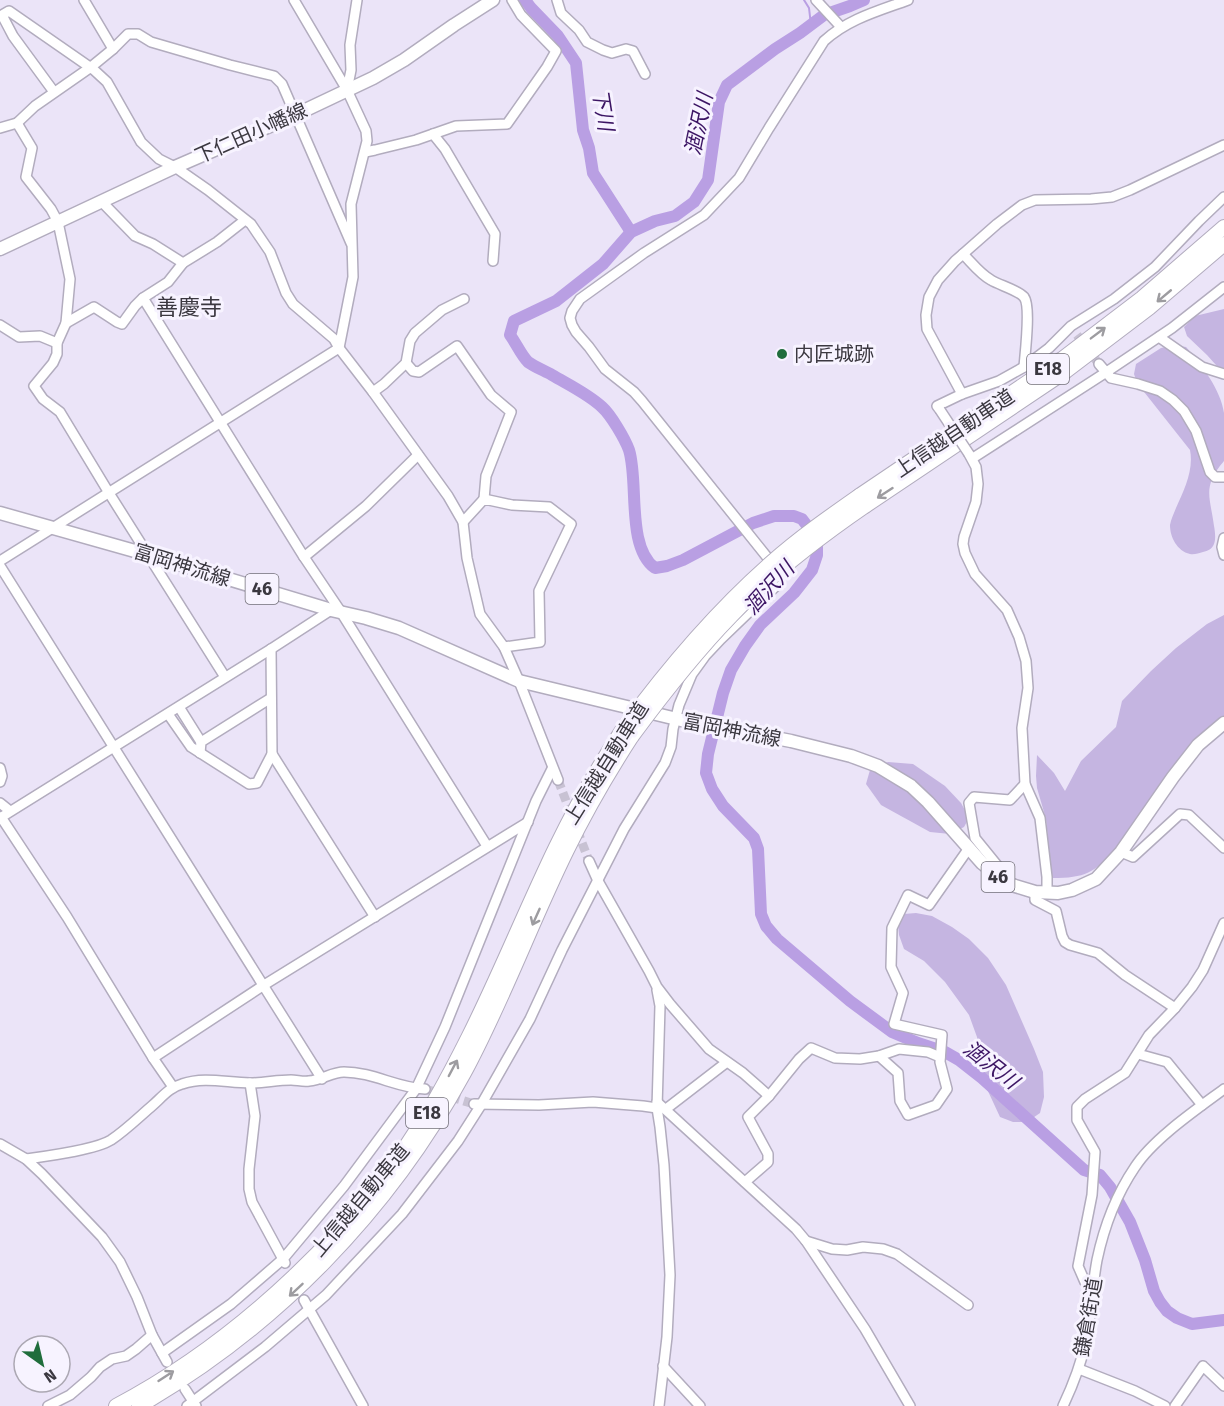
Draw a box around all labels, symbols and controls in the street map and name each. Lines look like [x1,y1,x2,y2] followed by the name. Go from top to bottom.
[587,87,619,135] water label: 下川
[680,89,719,158] water label: 涸沢川
[191,98,311,168] street label: 下仁田小幡線
[1156,289,1172,302] one-way arrow
[156,294,222,321] district label: 善慶寺
[1090,326,1106,339] one-way arrow
[794,342,874,366] place label: 内匠城跡
[775,347,789,361] marker: 内匠城跡
[1027,354,1069,384] road number: E18
[889,384,1019,482] street label: 上信越自動車道
[877,487,894,499] one-way arrow
[131,539,233,591] street label: 富岡神流線
[738,554,801,620] water label: 涸沢川
[246,574,278,604] road number: 46
[559,697,653,829] street label: 上信越自動車道
[681,709,783,751] street label: 富岡神流線
[982,862,1014,892] road number: 46
[530,908,541,926] one-way arrow
[958,1035,1025,1096] water label: 涸沢川
[447,1060,459,1077] one-way arrow
[406,1098,448,1128] road number: E18
[306,1139,414,1261] street label: 上信越自動車道
[1069,1276,1107,1358] street label: 鎌倉街道
[289,1283,304,1297] one-way arrow
[12,1334,72,1394] north arrow
[40,1365,60,1387] text: N
[157,1370,174,1382] one-way arrow

